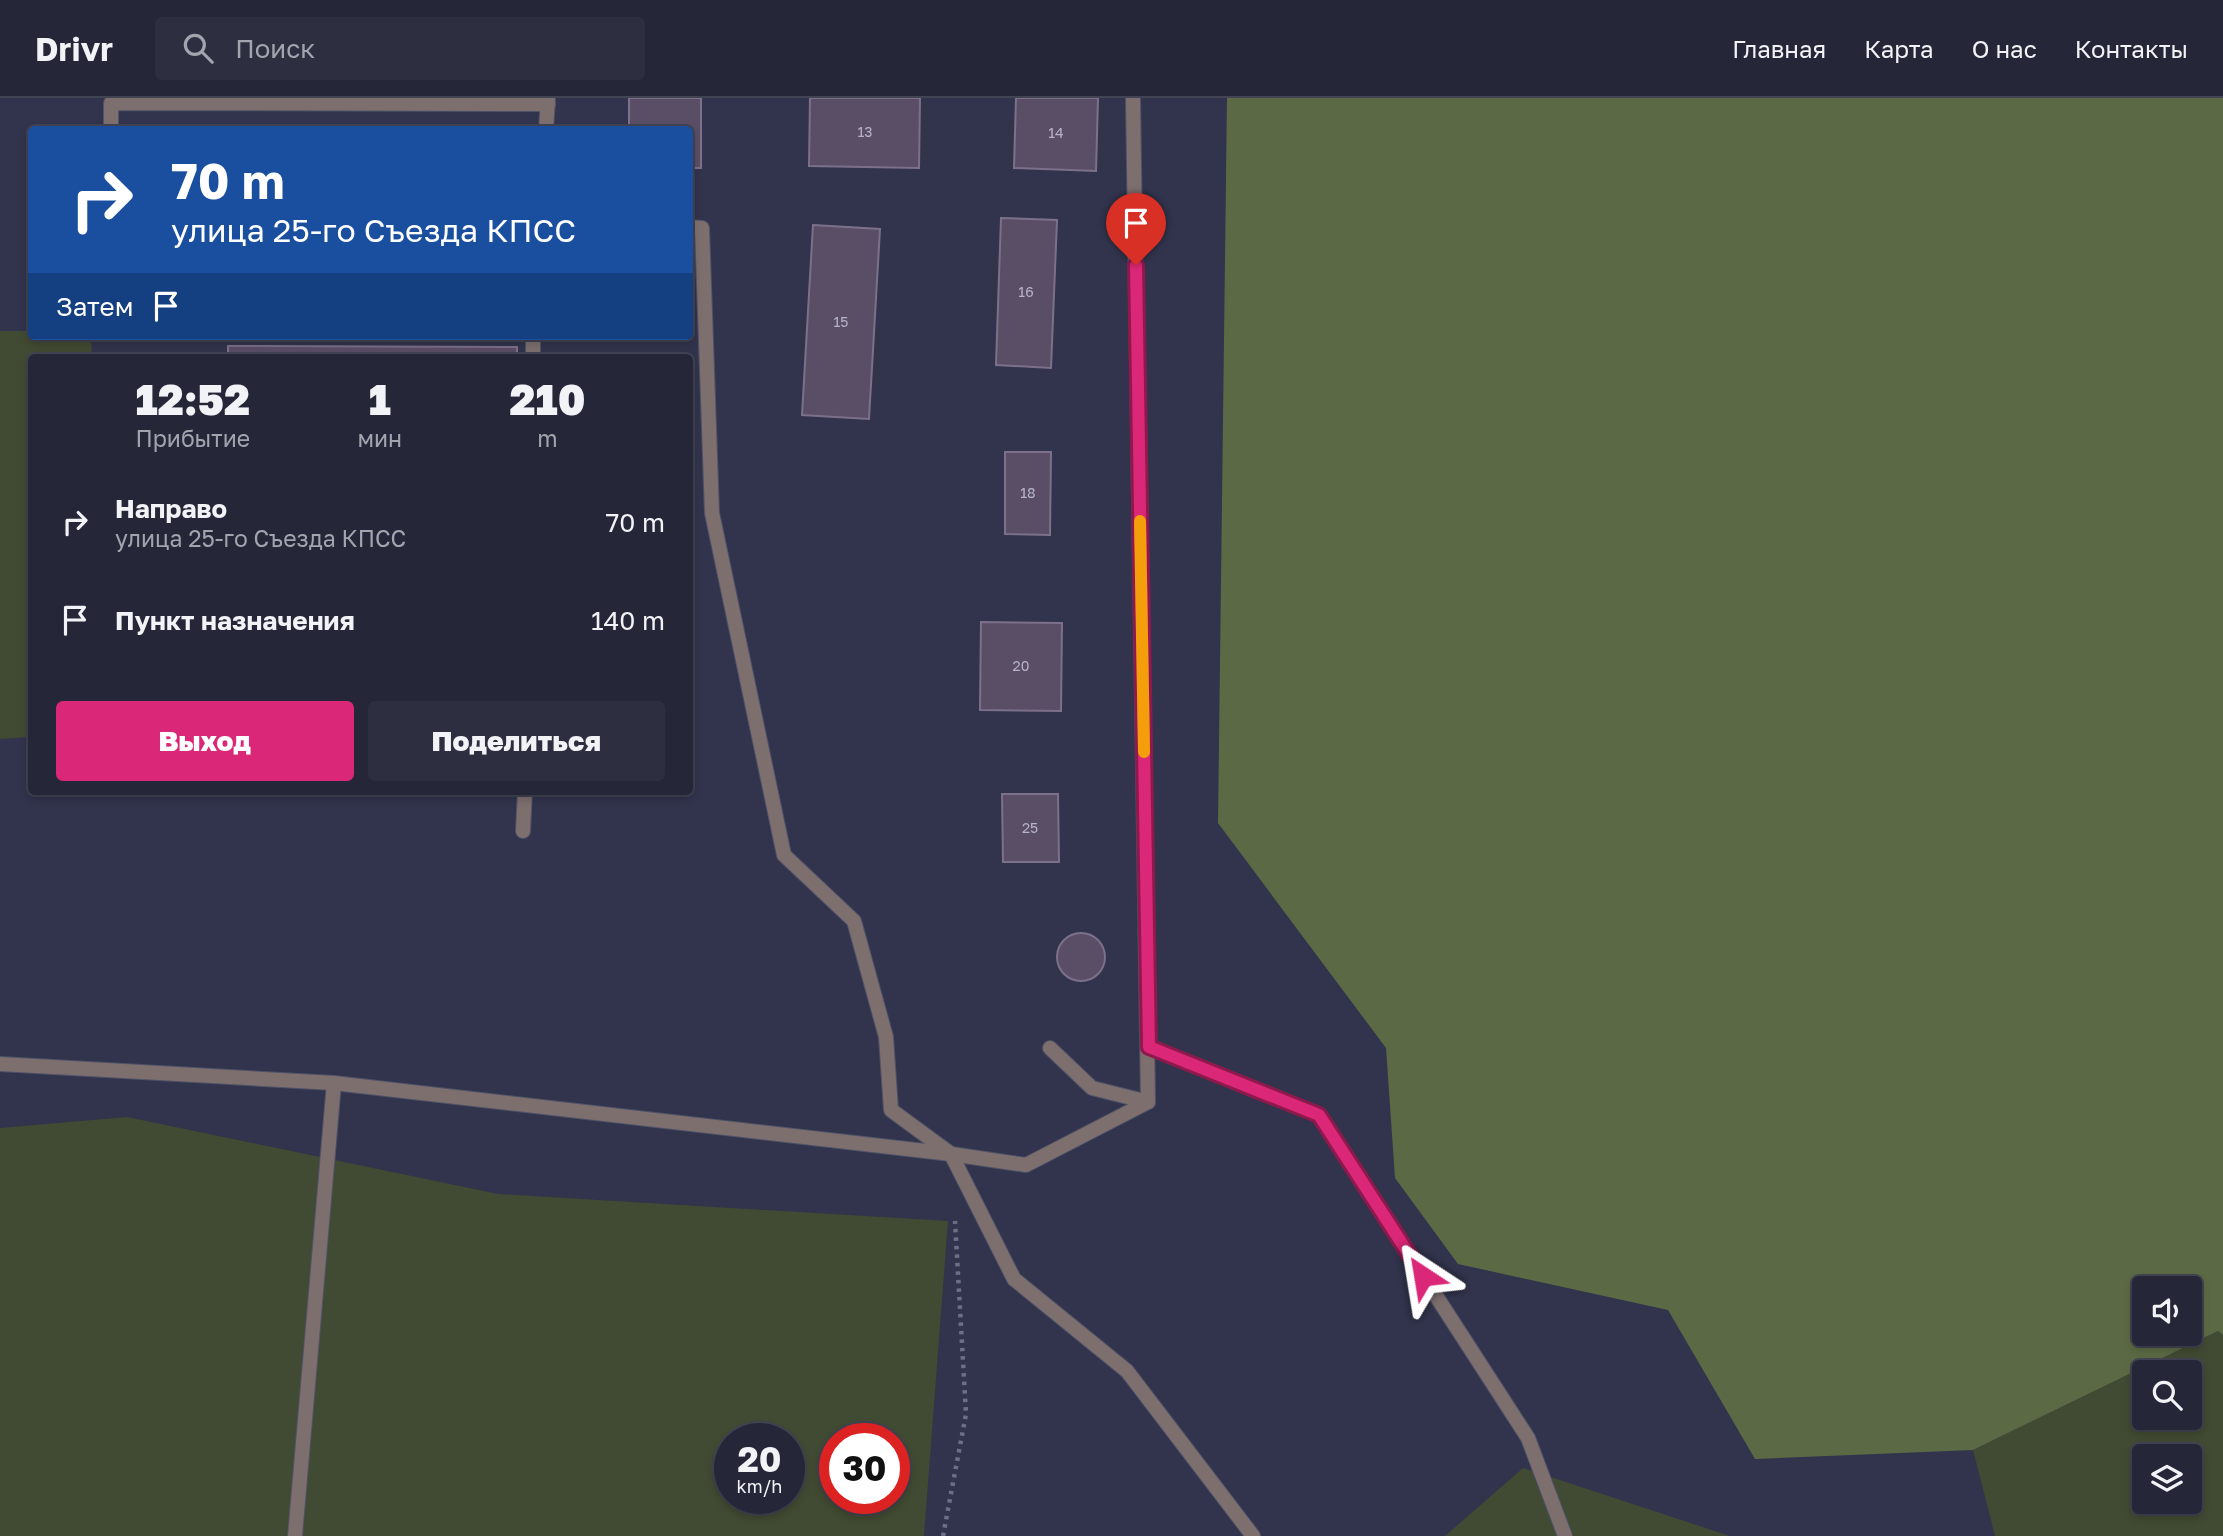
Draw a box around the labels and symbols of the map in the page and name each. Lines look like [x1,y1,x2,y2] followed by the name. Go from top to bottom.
[858,123,872,140] house number: 13
[1048,124,1064,141] house number: 14
[1106,193,1166,265] pin
[1018,283,1034,300] house number: 16
[834,313,848,330] house number: 15
[1020,484,1036,501] house number: 18
[1013,657,1029,674] house number: 20
[1022,819,1038,836] house number: 25
[1386,1239,1460,1313] position arrow
[819,1423,910,1514] speed limit sign: 30

